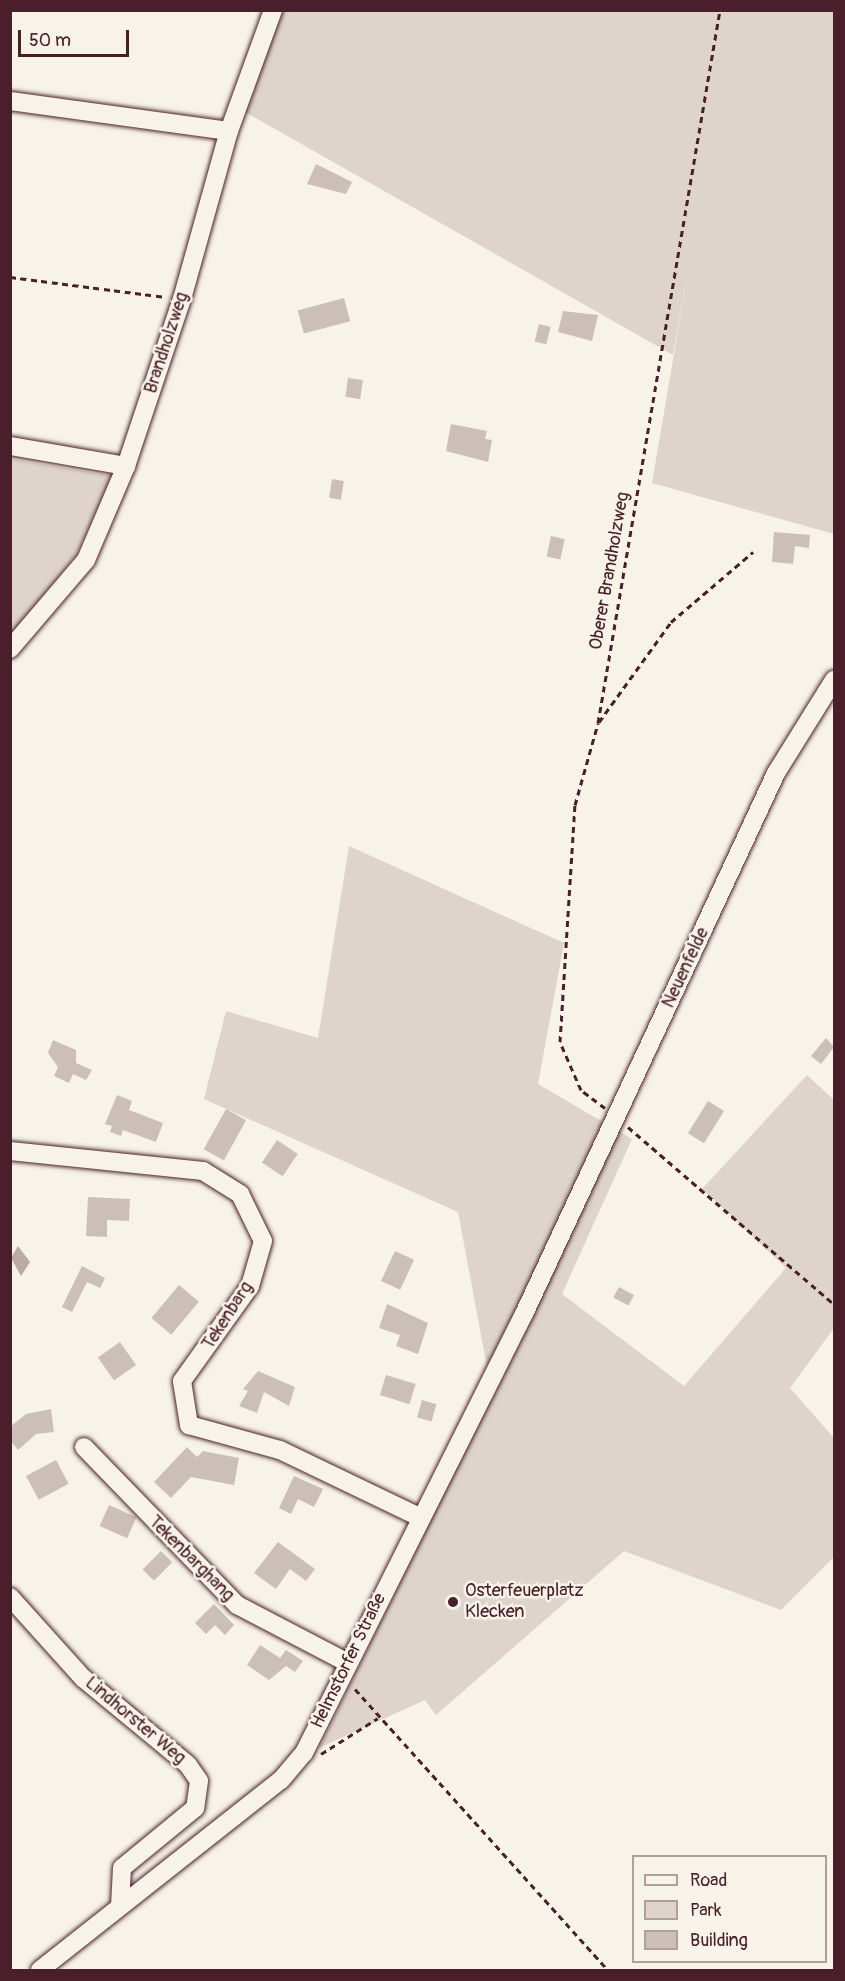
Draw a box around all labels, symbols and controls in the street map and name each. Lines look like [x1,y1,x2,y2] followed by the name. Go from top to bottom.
[21,18,132,56] scale bar
[29,29,71,52] text: 50 m
[140,290,194,396] street label: Brandholzweg
[585,490,635,652] street label: Oberer Brandholzweg
[658,924,714,1012] street label: Neuenfelde
[198,1278,258,1354] street label: Tekenbarg
[144,1512,238,1606] street label: Tekenbarghang
[465,1581,584,1624] place label: Osterfeuerplatz Klecken
[307,1590,391,1732] street label: Helmstorfer Straße
[446,1595,460,1609] marker: Osterfeuerplatz Klecken
[80,1673,190,1769] street label: Lindhorster Weg
[632,1855,827,1963] legend
[690,1869,727,1892] text: Road
[690,1899,722,1922] text: Park
[690,1929,748,1952] text: Building

